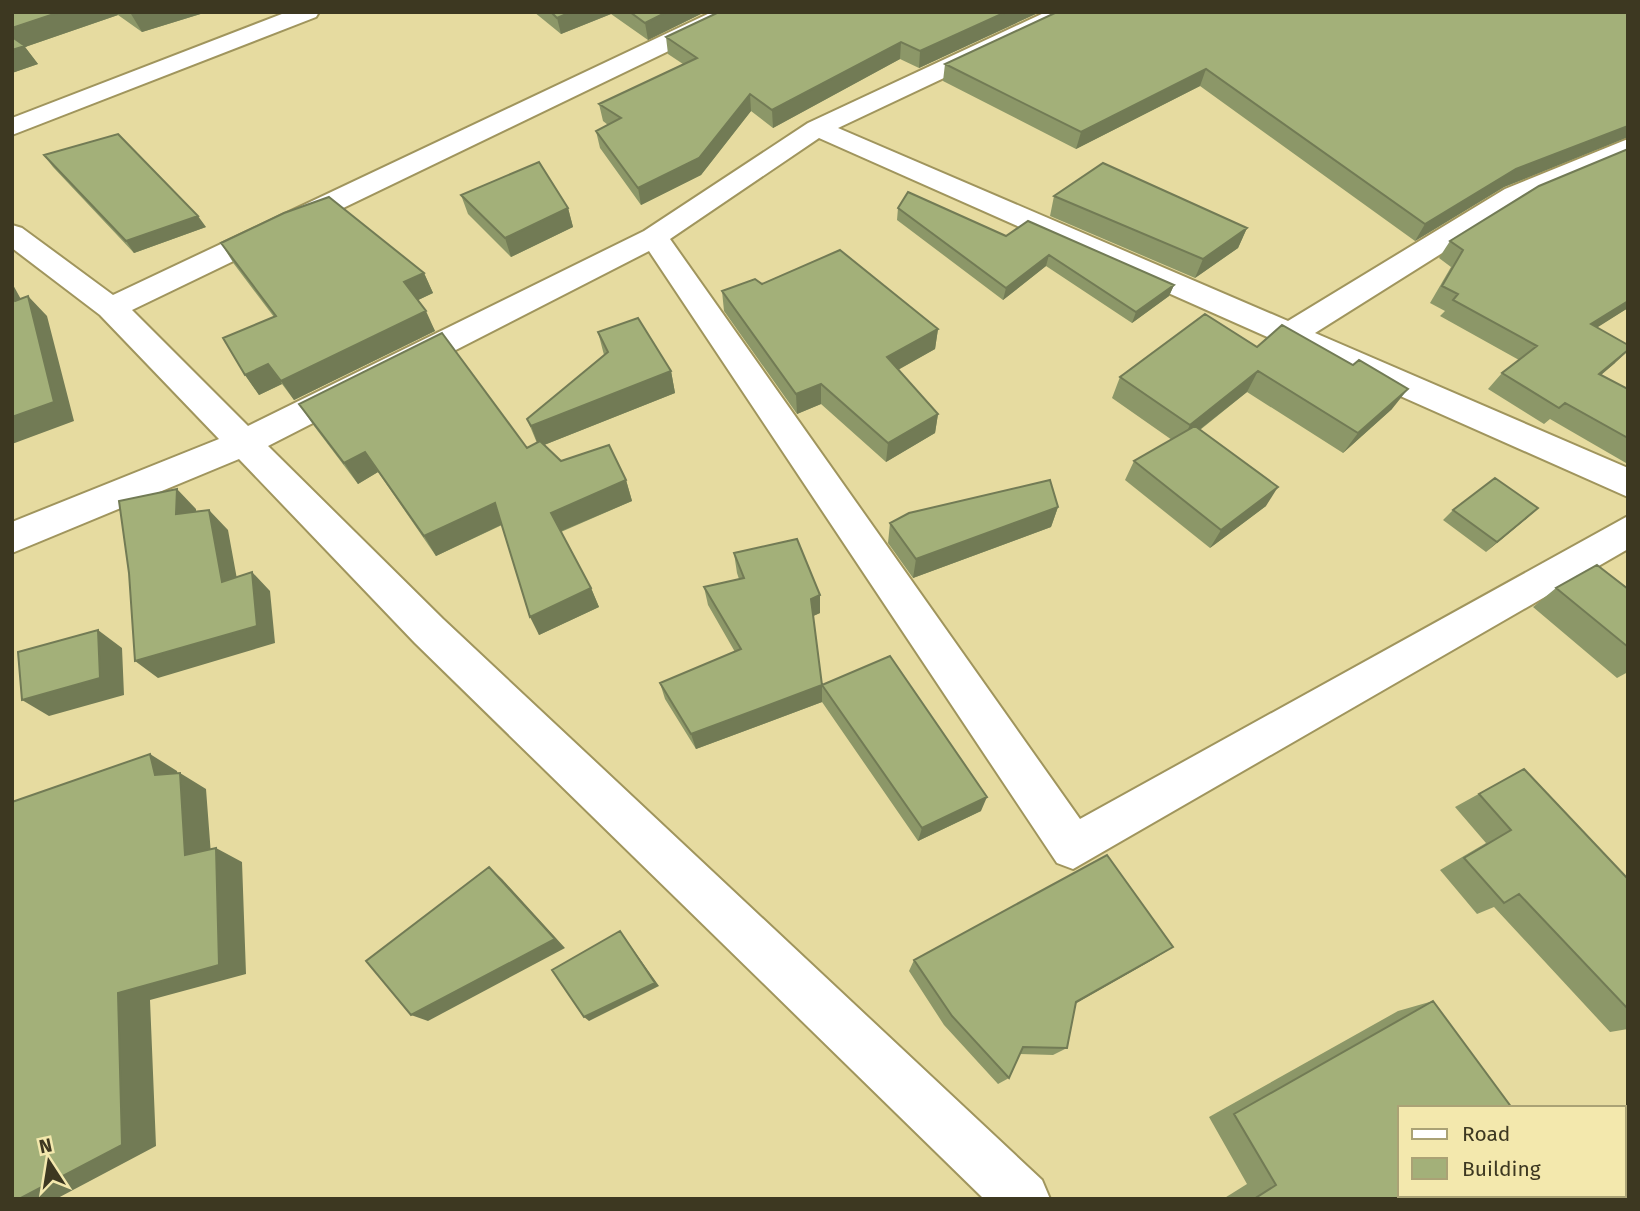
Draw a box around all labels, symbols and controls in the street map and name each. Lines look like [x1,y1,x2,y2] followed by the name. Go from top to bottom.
[1398,1106,1626,1197] legend
[1462,1121,1510,1147] text: Road
[14,1127,84,1197] north arrow
[37,1133,54,1158] text: N
[1462,1156,1541,1182] text: Building

